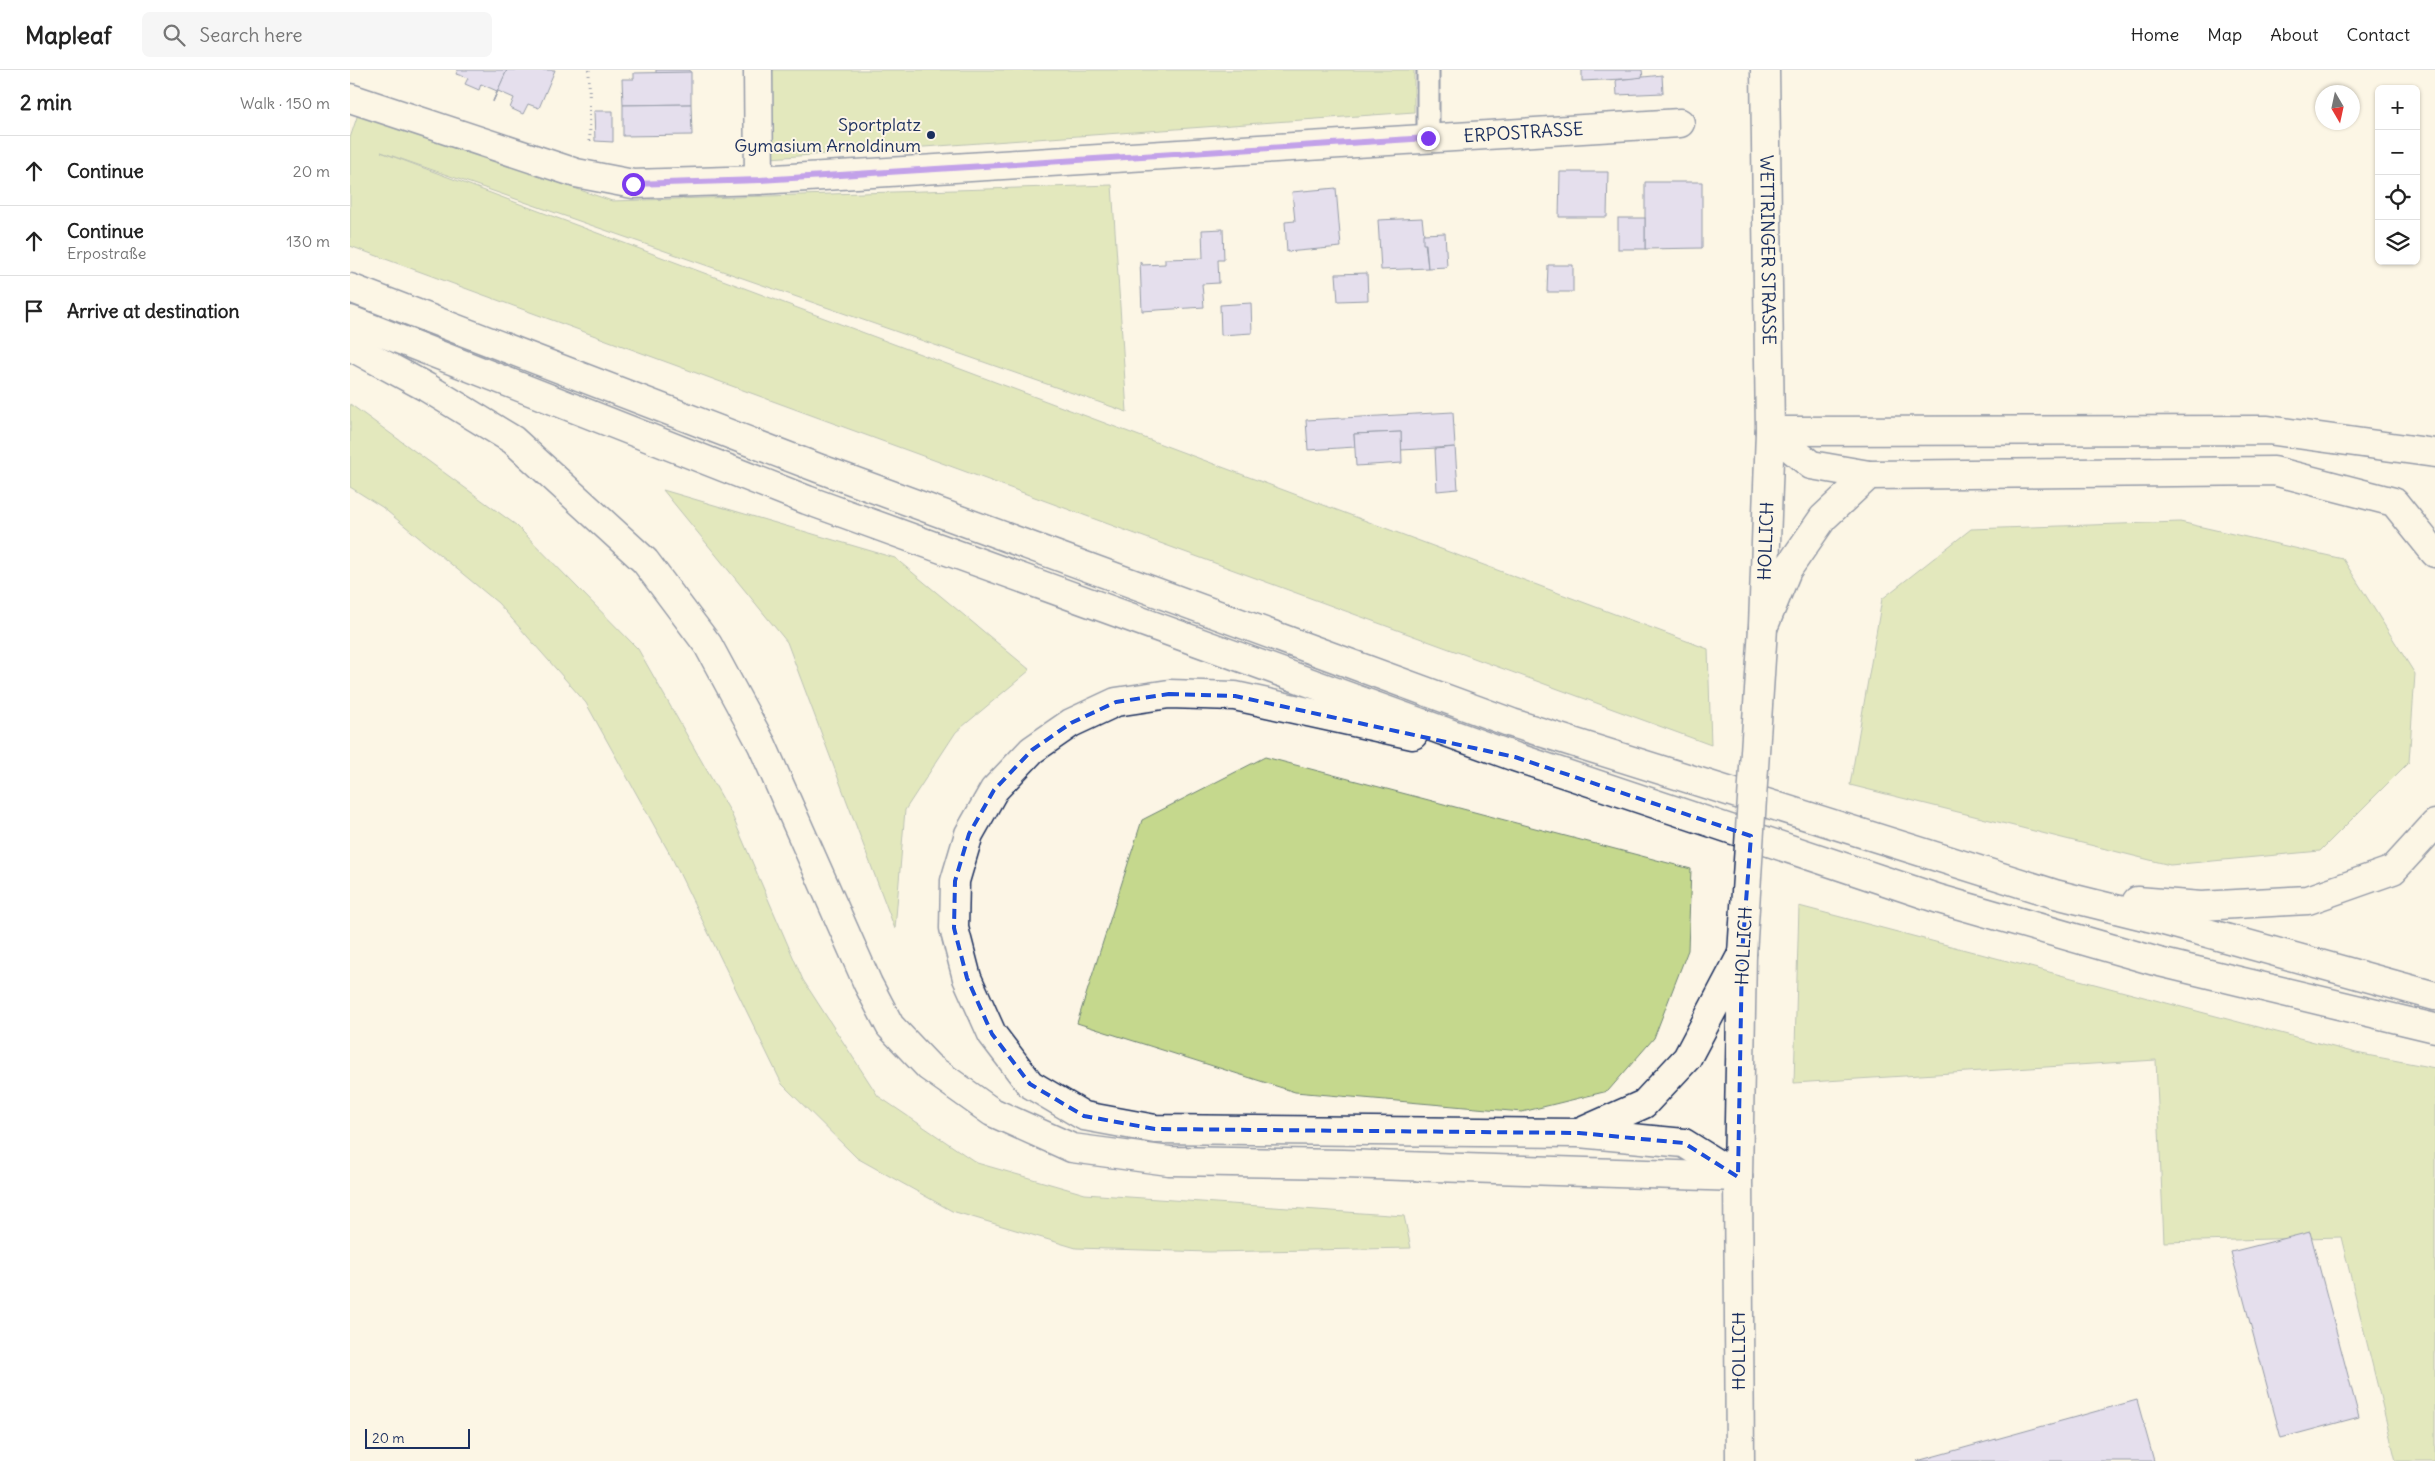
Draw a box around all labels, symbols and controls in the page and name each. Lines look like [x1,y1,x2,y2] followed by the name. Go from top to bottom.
[142,12,492,57] search box
[25,20,112,50] text: Mapleaf
[160,21,188,49] icon: search
[200,23,303,47] text: Search here
[2131,23,2179,46] text: Home
[2207,23,2242,46] text: Map
[2270,23,2318,46] text: About
[2346,23,2410,46] text: Contact
[2315,85,2360,130] north arrow
[2375,85,2420,265] map controls
[2375,85,2420,130] button: +
[20,89,72,116] text: 2 min
[240,93,330,113] text: Walk · 150 m
[734,113,921,157] place label: Sportplatz Gymasium Arnoldinum
[1463,117,1584,147] street label: ERPOSTRASSE
[1417,127,1440,150] route end
[925,129,937,141] marker: Sportplatz Gymasium Arnoldinum
[2375,130,2420,175] button: −
[1755,155,1781,345] street label: WETTRINGER STRASSE
[20,157,48,185] icon: ahead
[67,159,144,183] text: Continue
[293,161,330,181] text: 20 m
[622,173,645,196] route start
[2375,175,2420,220] button: locate
[67,219,144,243] text: Continue
[2375,220,2420,265] button: layers
[20,227,48,255] icon: ahead
[286,231,330,251] text: 130 m
[67,243,146,263] text: Erpostraße
[20,297,48,325] icon: arrive
[67,299,240,323] text: Arrive at destination
[1753,501,1778,581] street label: HOLLICH
[1730,906,1757,986] street label: HOLLICH
[1727,1312,1750,1390] street label: HOLLICH
[365,1426,470,1449] scale bar
[372,1429,405,1447] text: 20 m

